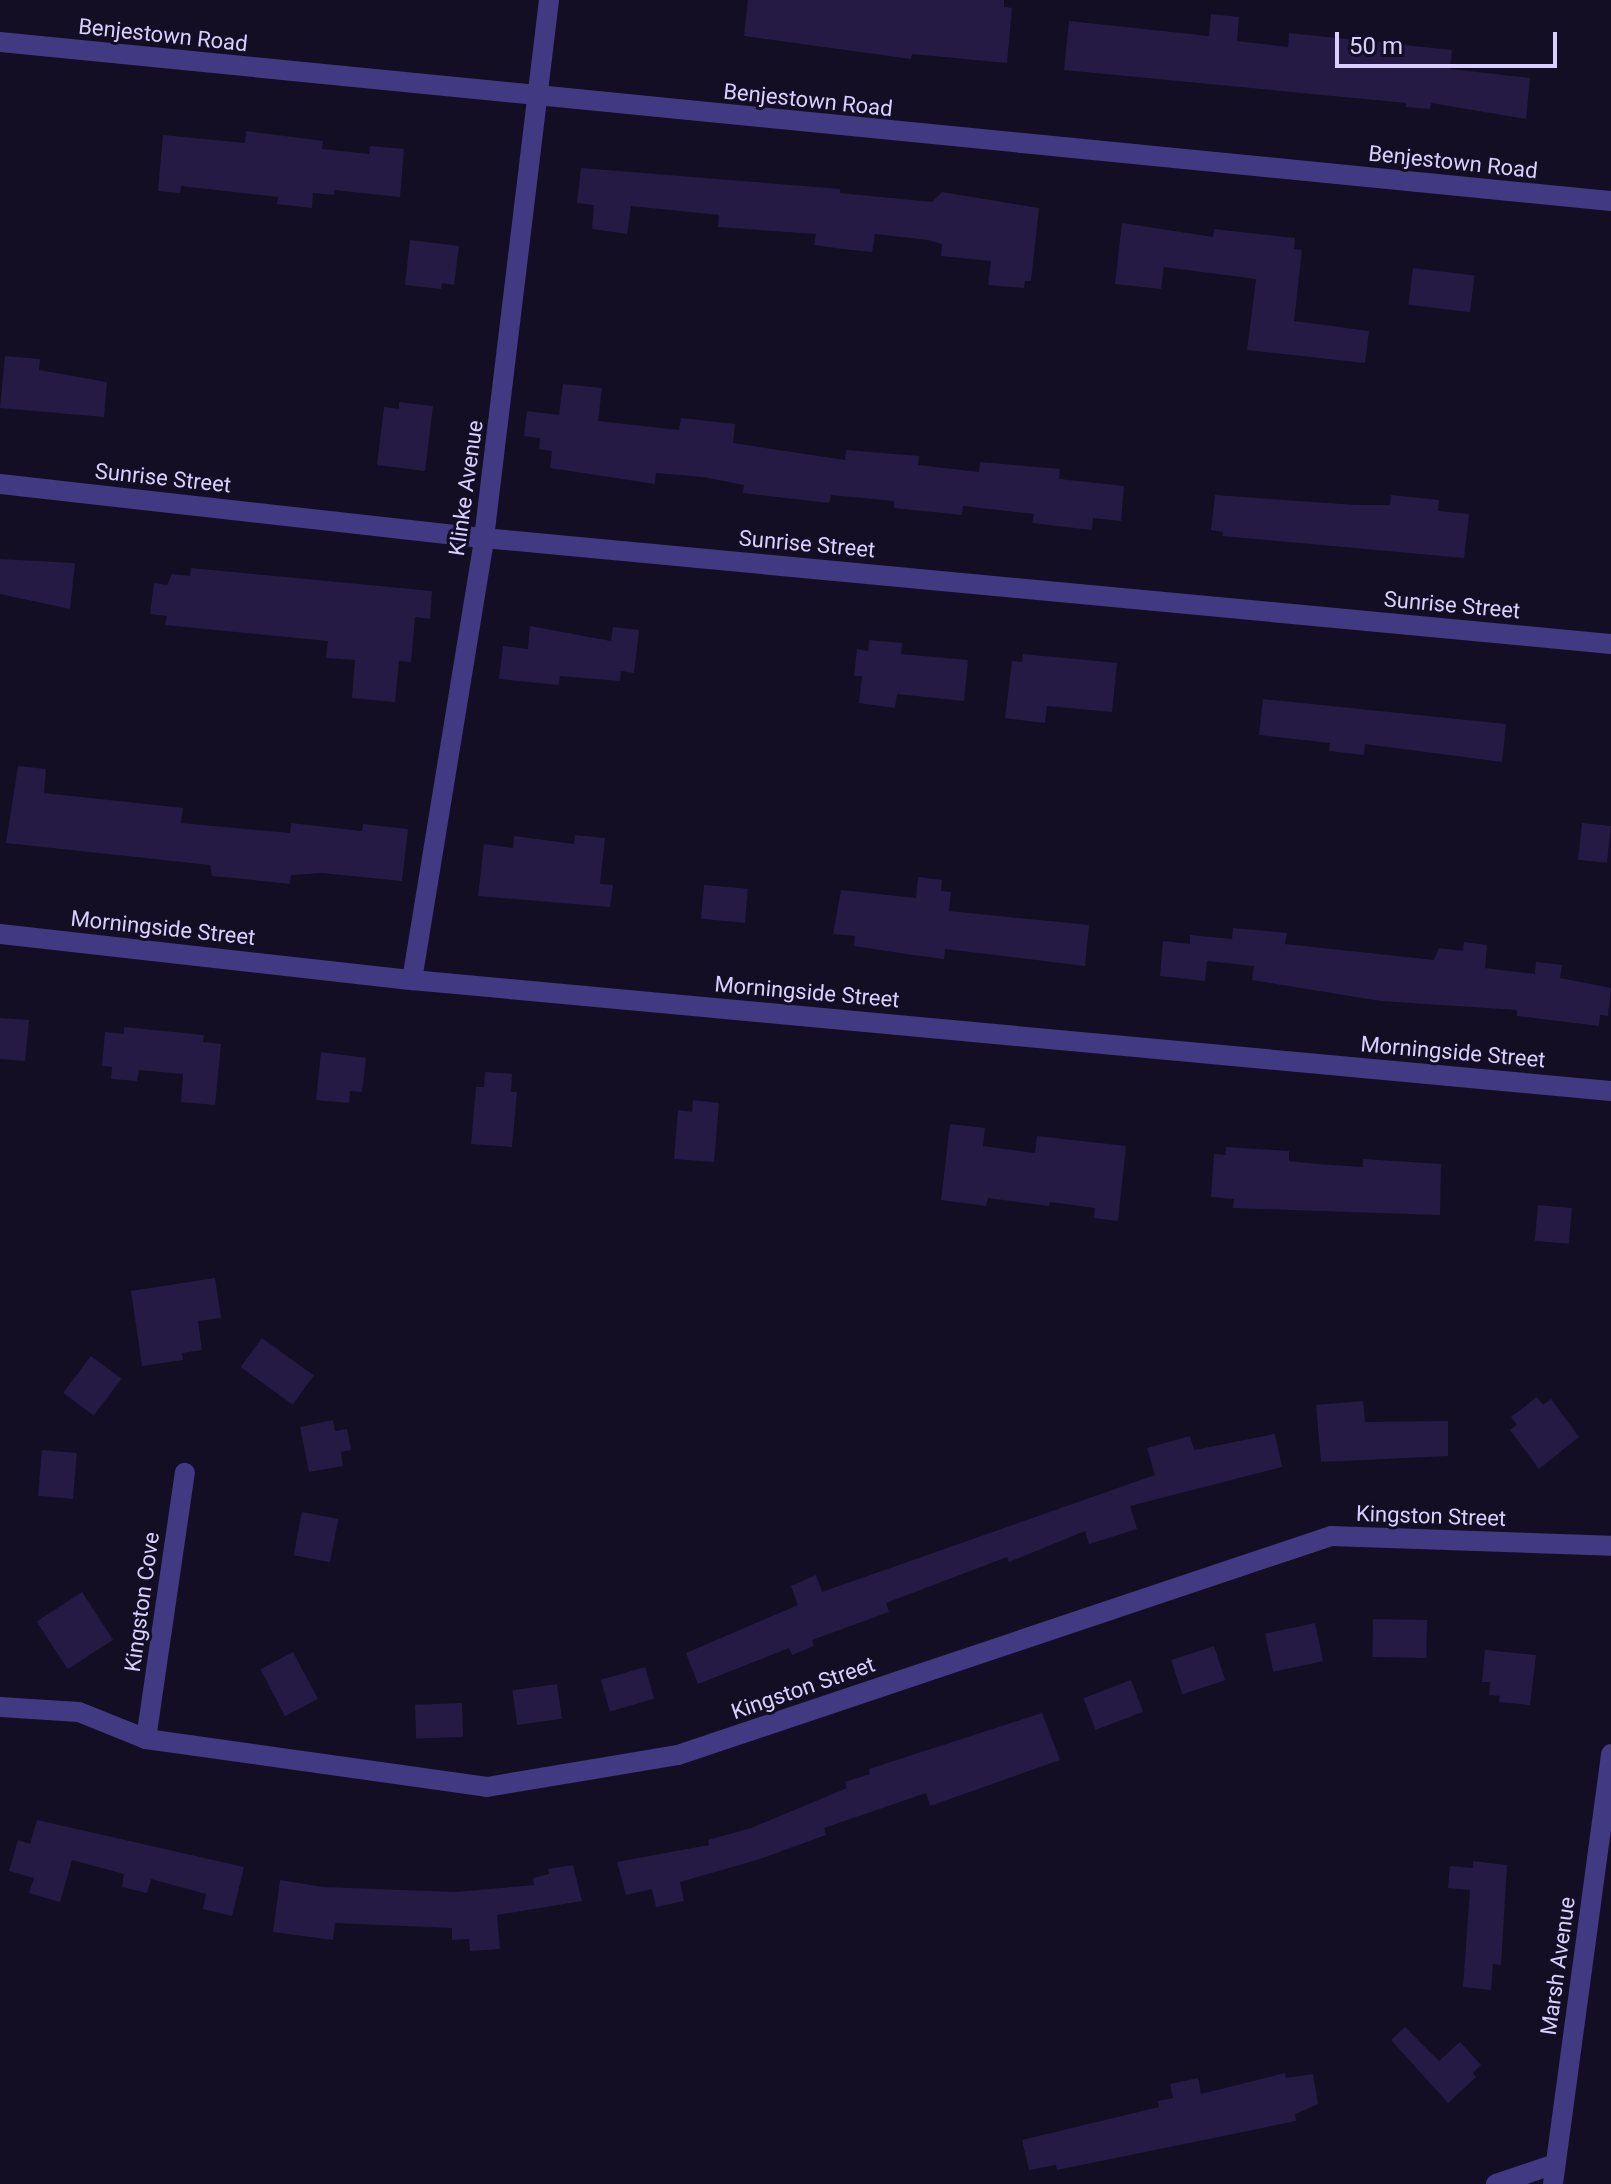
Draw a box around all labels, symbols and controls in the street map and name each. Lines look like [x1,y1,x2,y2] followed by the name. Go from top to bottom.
[77,13,249,57] street label: Benjestown Road
[1339,16,1561,66] scale bar
[1349,32,1403,60] text: 50 m
[722,78,894,122] street label: Benjestown Road
[1367,140,1539,184] street label: Benjestown Road
[443,419,489,557] street label: Klinke Avenue
[94,458,232,498] street label: Sunrise Street
[738,525,876,563] street label: Sunrise Street
[1383,586,1521,624] street label: Sunrise Street
[69,905,257,951] street label: Morningside Street
[713,971,901,1013] street label: Morningside Street
[1359,1031,1547,1073] street label: Morningside Street
[1355,1500,1507,1532] street label: Kingston Street
[119,1530,165,1674] street label: Kingston Cove
[728,1651,878,1725] street label: Kingston Street
[1535,1895,1581,2037] street label: Marsh Avenue

